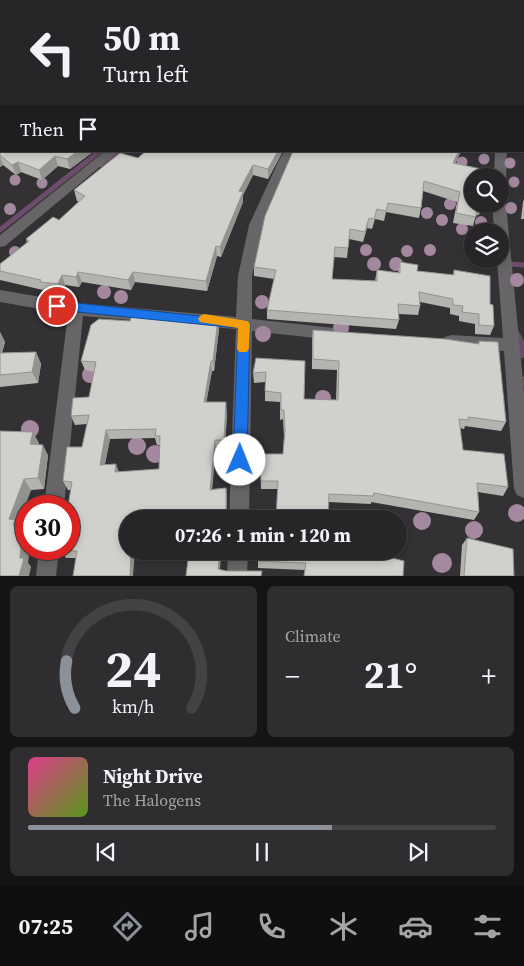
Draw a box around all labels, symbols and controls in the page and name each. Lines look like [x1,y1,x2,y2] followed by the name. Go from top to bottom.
[103,14,180,62] text: 50 m
[20,20,85,85] icon: left
[103,59,188,89] text: Turn left
[74,115,102,143] icon: arrive
[20,116,64,142] text: Then
[464,168,509,268] map controls
[464,168,509,213] button: search
[464,223,509,268] button: layers
[36,285,78,327] pin
[43,292,71,320] icon: arrive
[213,433,265,485] position arrow
[15,495,80,560] speed limit sign: 30
[175,522,351,548] text: 07:26 · 1 min · 120 m
[285,625,341,647] text: Climate
[105,633,162,704] text: 24
[364,649,417,701] text: 21°
[285,657,300,695] text: −
[481,657,496,695] text: +
[112,694,155,719] text: km/h
[103,763,203,789] text: Night Drive
[103,789,201,811] text: The Halogens
[92,838,120,866] icon: previous
[248,838,276,866] icon: pause
[404,838,432,866] icon: next
[110,909,145,944] icon: directions
[182,909,217,944] icon: music
[254,909,289,944] icon: phone
[326,909,361,944] icon: climate
[398,909,433,944] icon: car
[470,909,505,944] icon: filters
[19,911,73,941] text: 07:25

